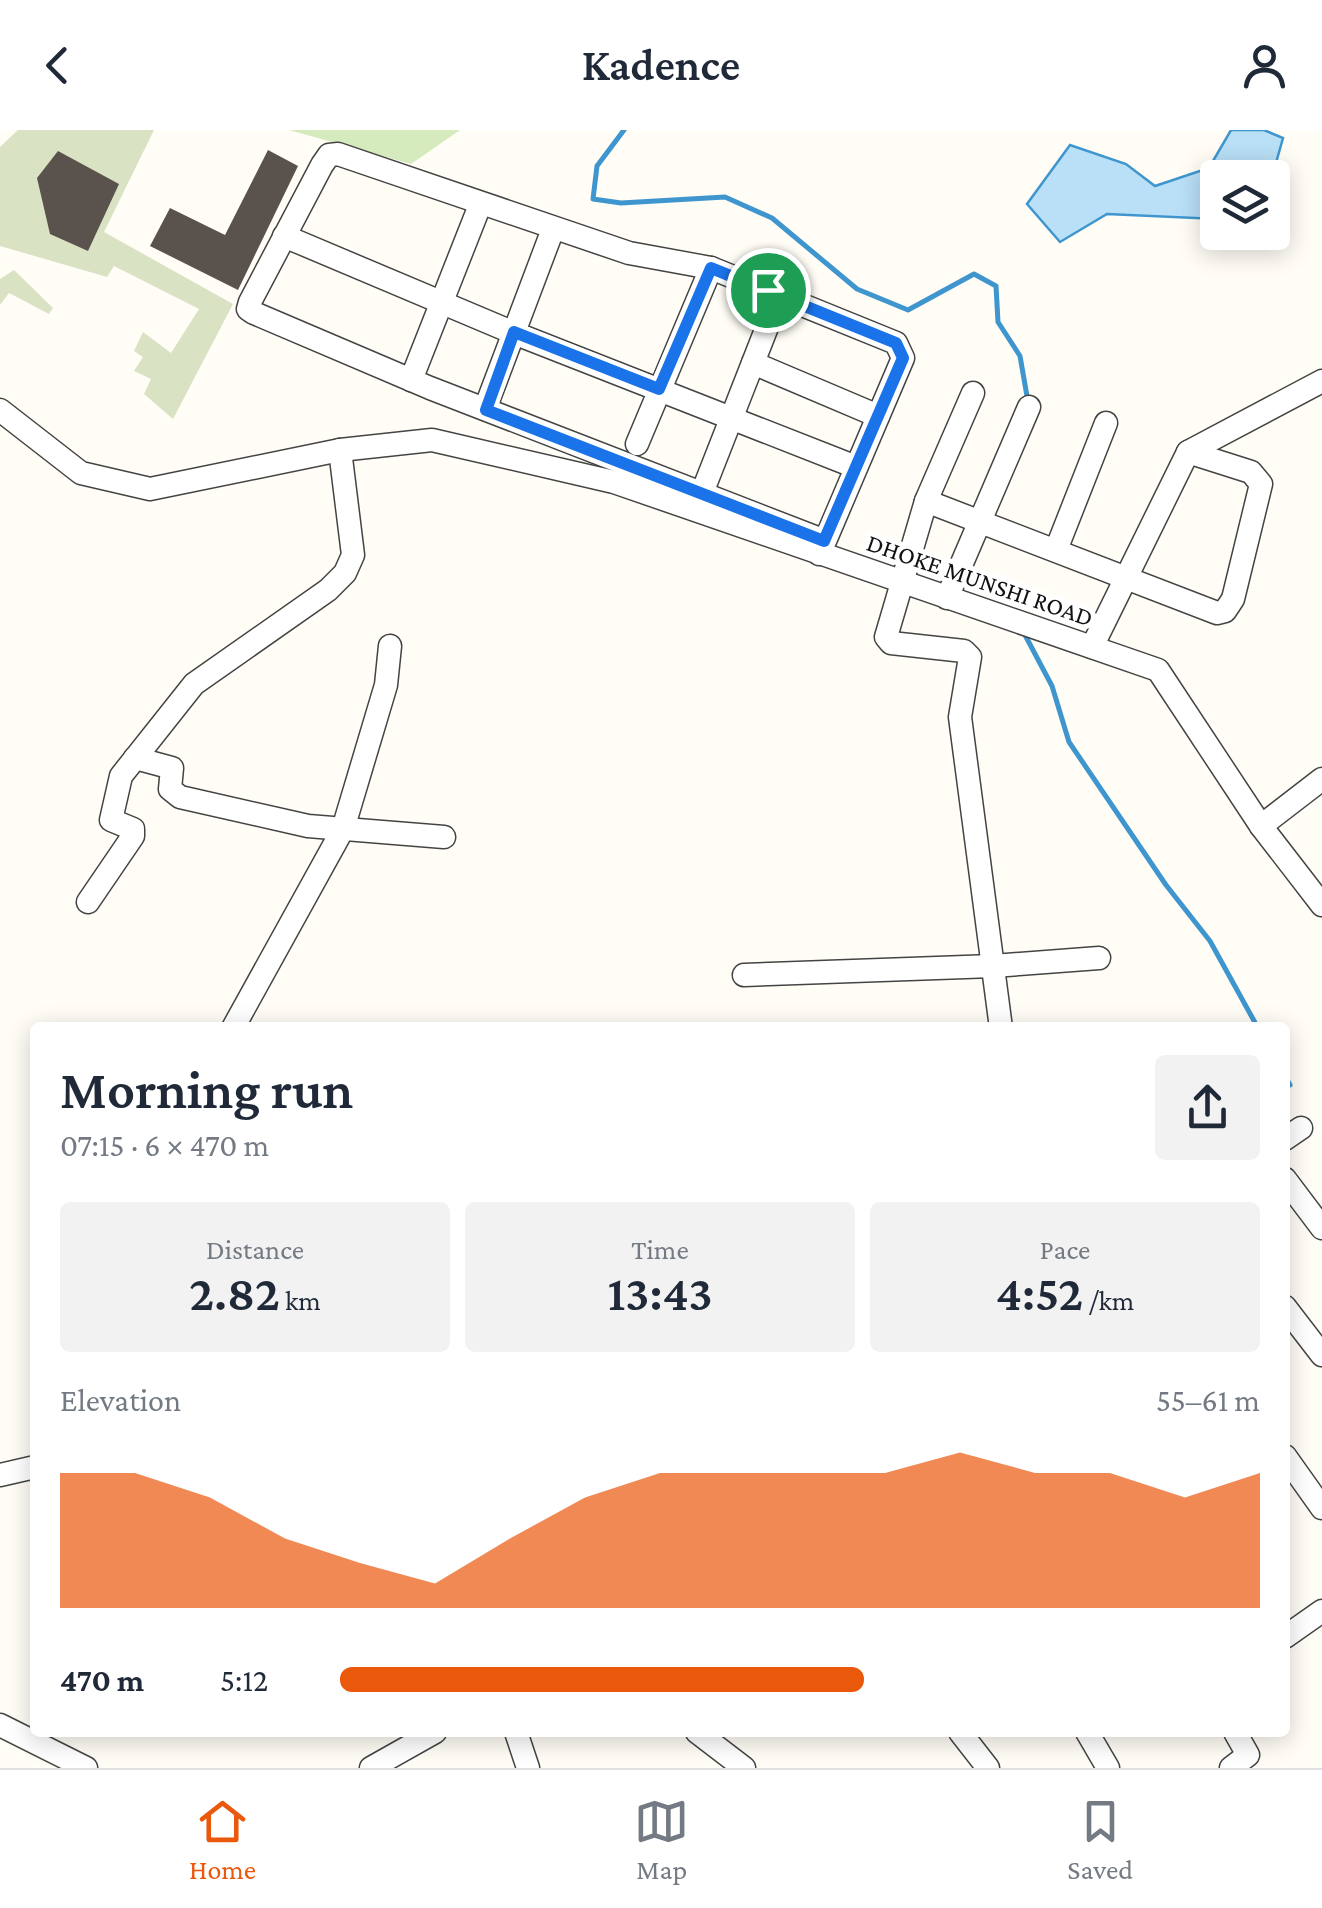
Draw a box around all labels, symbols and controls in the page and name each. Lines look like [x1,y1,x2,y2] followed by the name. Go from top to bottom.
[30,38,85,93] icon: back
[1237,38,1292,93] icon: person
[582,40,740,90] text: Kadence
[1200,160,1290,250] map controls
[1200,160,1290,250] button: layers
[726,248,811,333] pin
[741,263,796,318] icon: arrive
[863,529,1097,631] street label: DHOKE MUNSHI ROAD
[1155,1055,1260,1160] button: share
[60,1059,353,1120] text: Morning run
[60,1127,269,1163] text: 07:15 · 6 × 470 m
[206,1234,304,1265] text: Distance
[631,1234,689,1265] text: Time
[1040,1234,1090,1265] text: Pace
[189,1265,280,1321] text: 2.82
[608,1265,712,1321] text: 13:43
[996,1265,1083,1321] text: 4:52
[280,1285,321,1316] text: km
[1083,1285,1134,1316] text: /km
[60,1382,181,1418] text: Elevation
[1156,1382,1260,1418] text: 55–61 m
[60,1662,144,1698] text: 470 m
[220,1662,268,1698] text: 5:12
[189,1794,256,1885] tab: Home
[634,1794,689,1885] tab: Map
[1067,1794,1133,1885] tab: Saved

